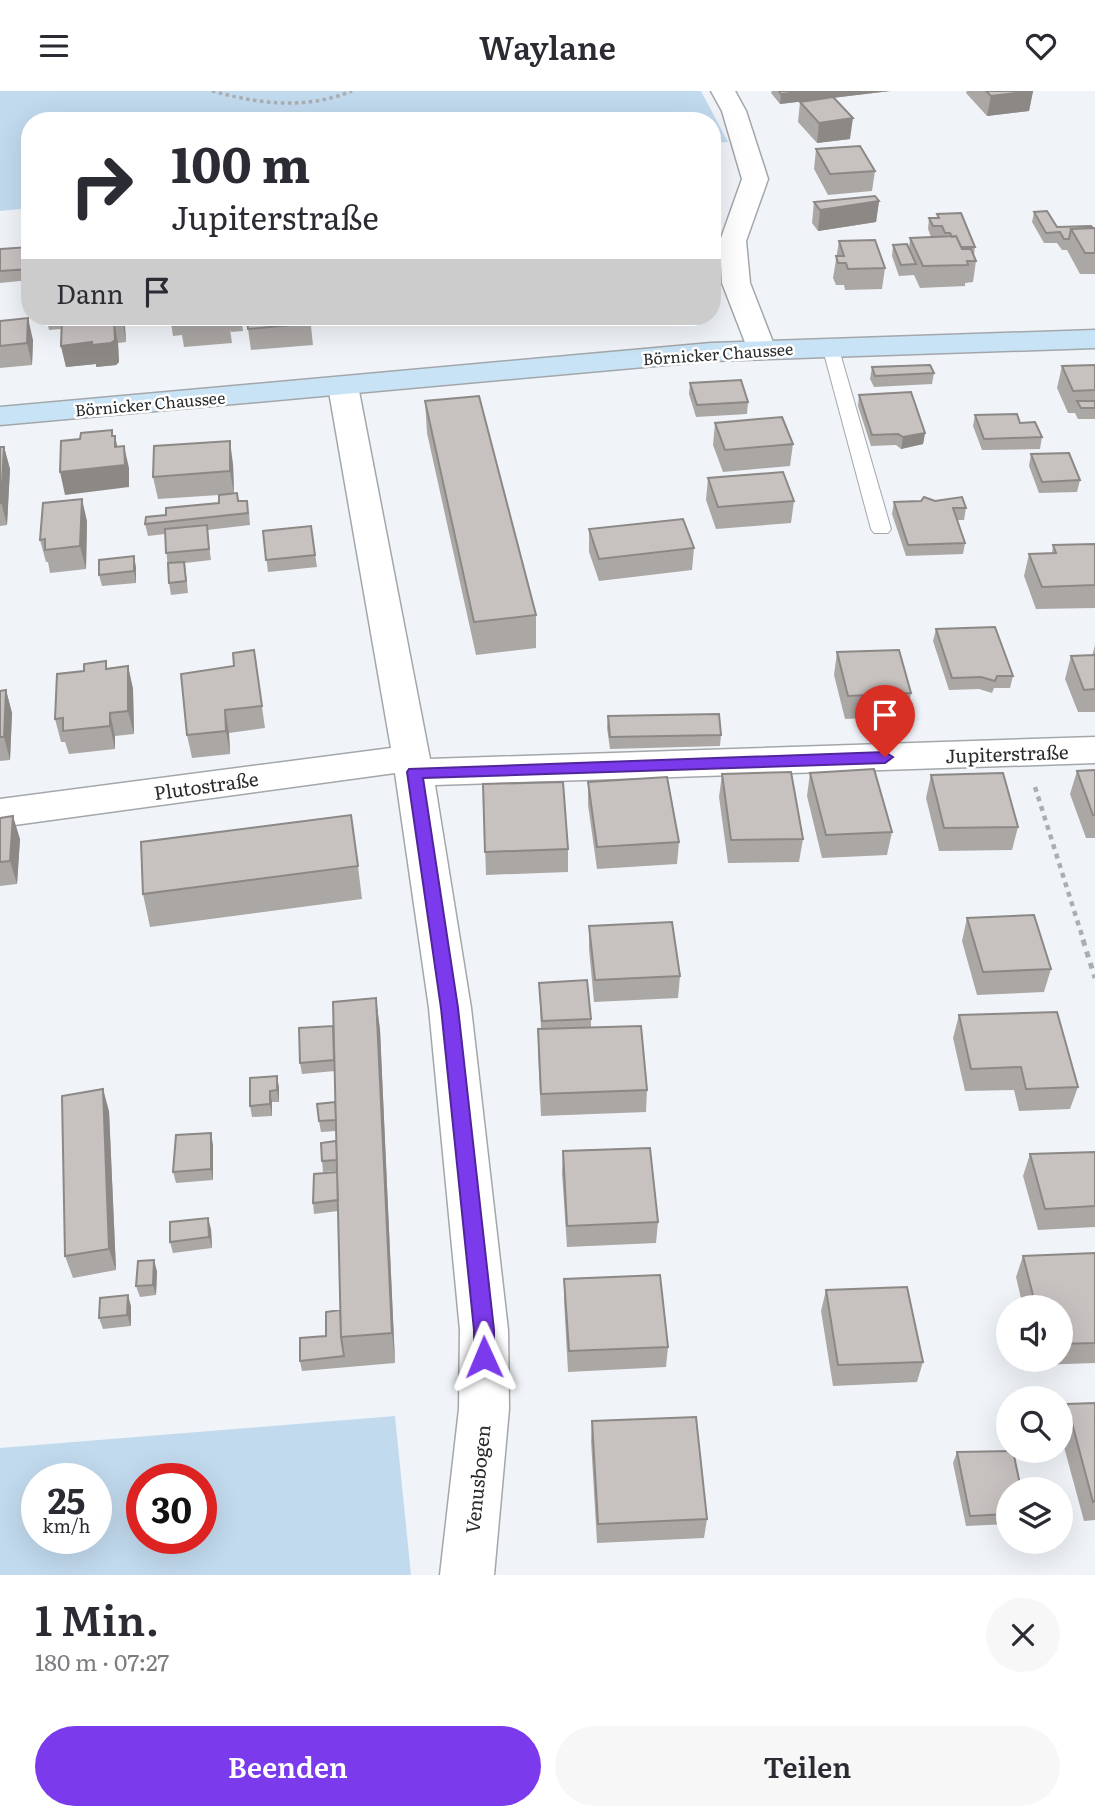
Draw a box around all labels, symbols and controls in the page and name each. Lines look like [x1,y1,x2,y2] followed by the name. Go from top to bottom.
[479,22,616,70] text: Waylane
[35,27,73,65] icon: menu
[1022,27,1060,65] icon: heart
[171,125,310,198] text: 100 m
[56,140,147,231] icon: right
[171,192,379,240] text: Jupiterstraße
[56,273,124,312] text: Dann
[138,273,176,311] icon: arrive
[642,336,794,370] street label: Börnicker Chaussee
[74,384,226,422] street label: Börnicker Chaussee
[855,685,915,757] pin
[866,696,904,734] icon: arrive
[945,737,1069,769] street label: Jupiterstraße
[152,764,260,806] street label: Plutostraße
[996,1295,1073,1554] map controls
[996,1295,1073,1372] button: sound
[447,1320,521,1394] position arrow
[996,1386,1073,1463] button: search
[457,1423,497,1535] street label: Venusbogen
[126,1463,217,1554] speed limit sign: 30
[48,1473,85,1525] text: 25
[996,1477,1073,1554] button: layers
[43,1512,90,1539] text: km/h
[35,1587,159,1649] text: 1 Min.
[986,1598,1060,1672] button: close
[35,1644,169,1678] text: 180 m · 07:27
[35,1726,541,1806] button: Beenden
[555,1726,1060,1806] button: Teilen

